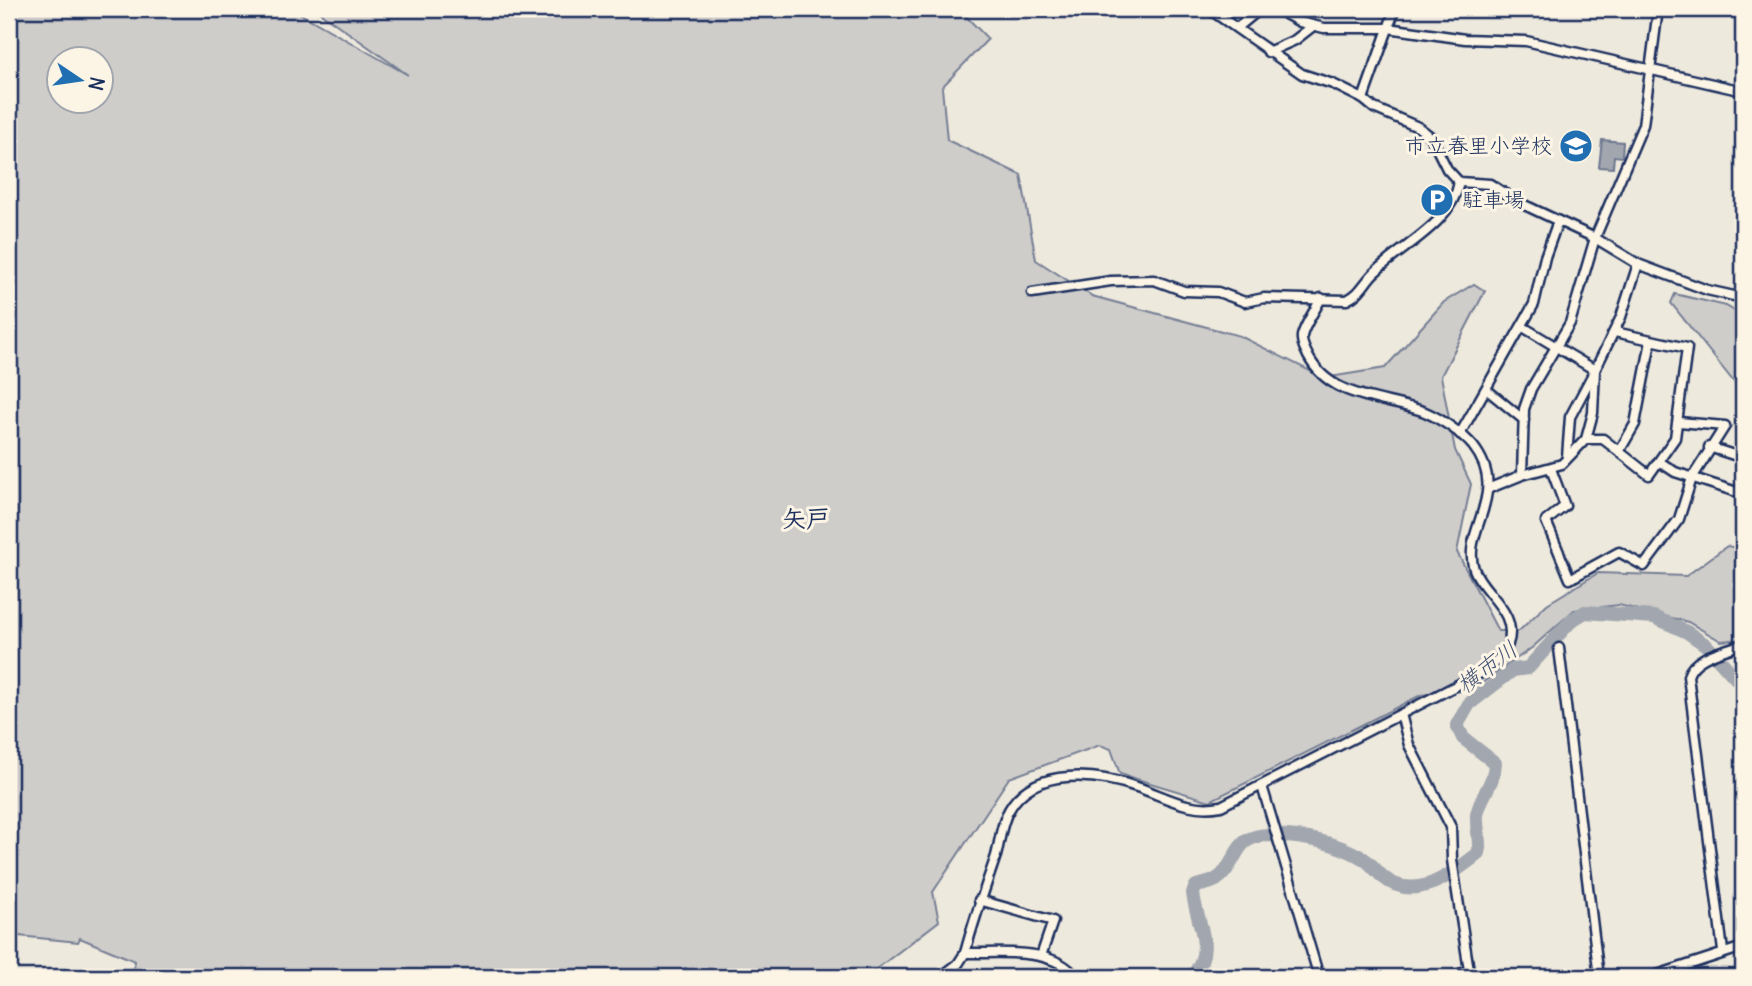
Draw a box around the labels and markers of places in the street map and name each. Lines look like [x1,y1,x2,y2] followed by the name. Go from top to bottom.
[1557,127,1595,165] school or university icon: 市立春里小学校
[1405,132,1552,159] place label: 市立春里小学校
[1418,181,1456,219] parking icon: 駐車場
[1462,186,1525,213] place label: 駐車場

